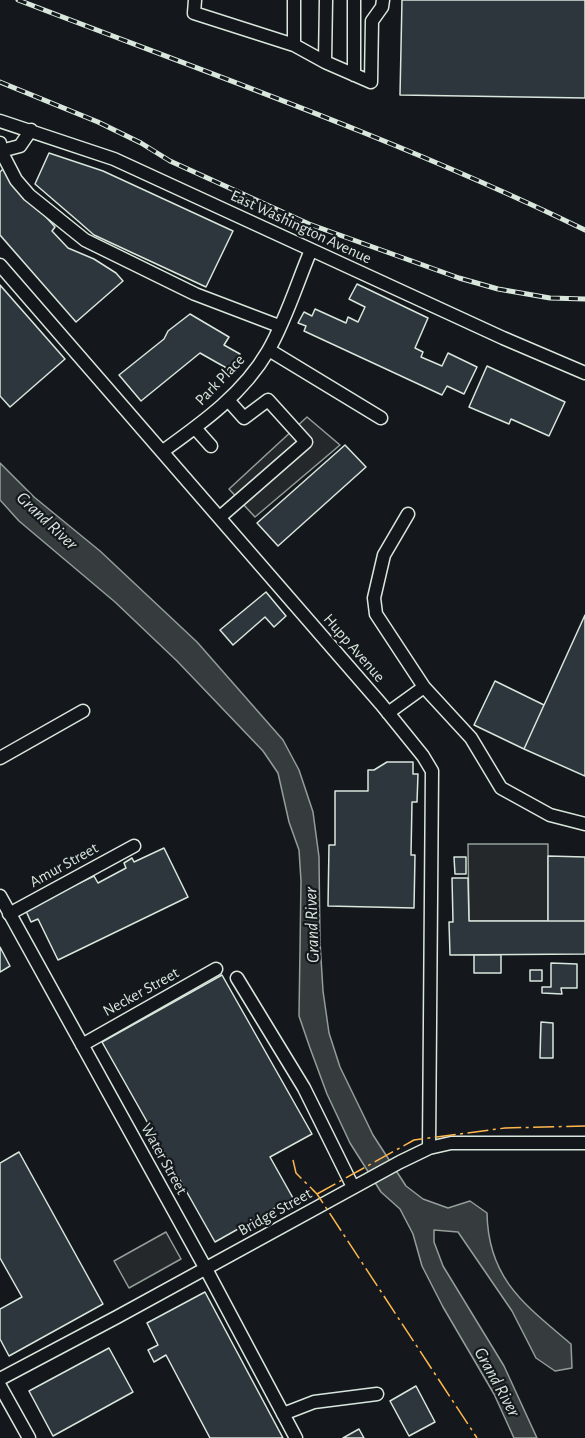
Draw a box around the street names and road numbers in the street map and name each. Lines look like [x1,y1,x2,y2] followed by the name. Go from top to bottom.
[227,186,375,268] street label: East Washington Avenue
[191,351,249,409] street label: Park Place
[319,610,389,686] street label: Hupp Avenue
[26,838,102,892] street label: Amur Street
[100,963,182,1021] street label: Necker Street
[137,1120,191,1198] street label: Water Street
[235,1184,315,1240] street label: Bridge Street

